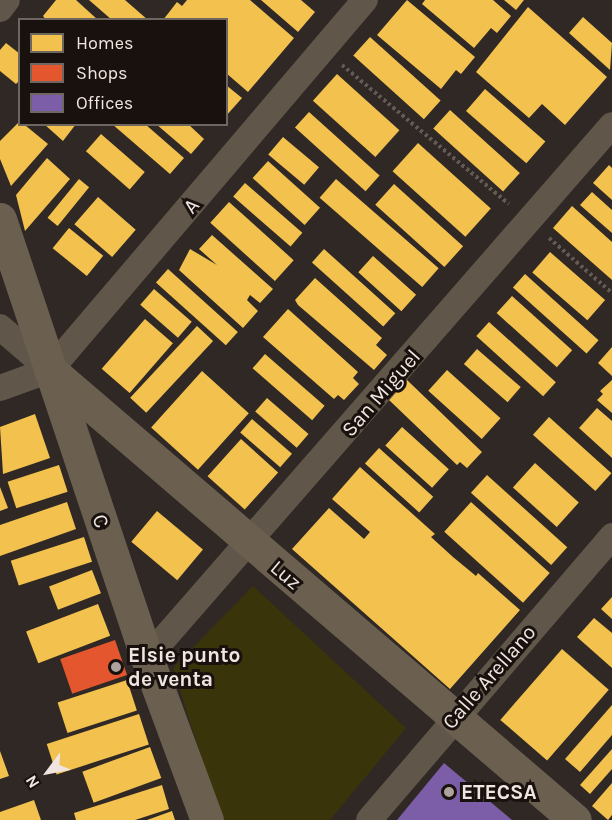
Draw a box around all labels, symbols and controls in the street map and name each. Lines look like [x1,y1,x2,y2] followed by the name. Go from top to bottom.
[18,18,228,126] legend
[76,32,133,54] text: Homes
[76,62,128,84] text: Shops
[76,92,133,114] text: Offices
[177,193,205,219] street label: A
[336,344,426,442] street label: San Miguel
[87,511,115,531] street label: C
[265,555,307,595] street label: Luz
[437,620,541,734] street label: Calle Arellano
[128,642,240,692] place label: Elsie punto de venta
[109,660,123,674] marker: Elsie punto de venta
[18,742,78,802] north arrow
[21,772,43,792] text: N
[461,779,537,805] place label: ETECSA
[442,785,456,799] marker: ETECSA

